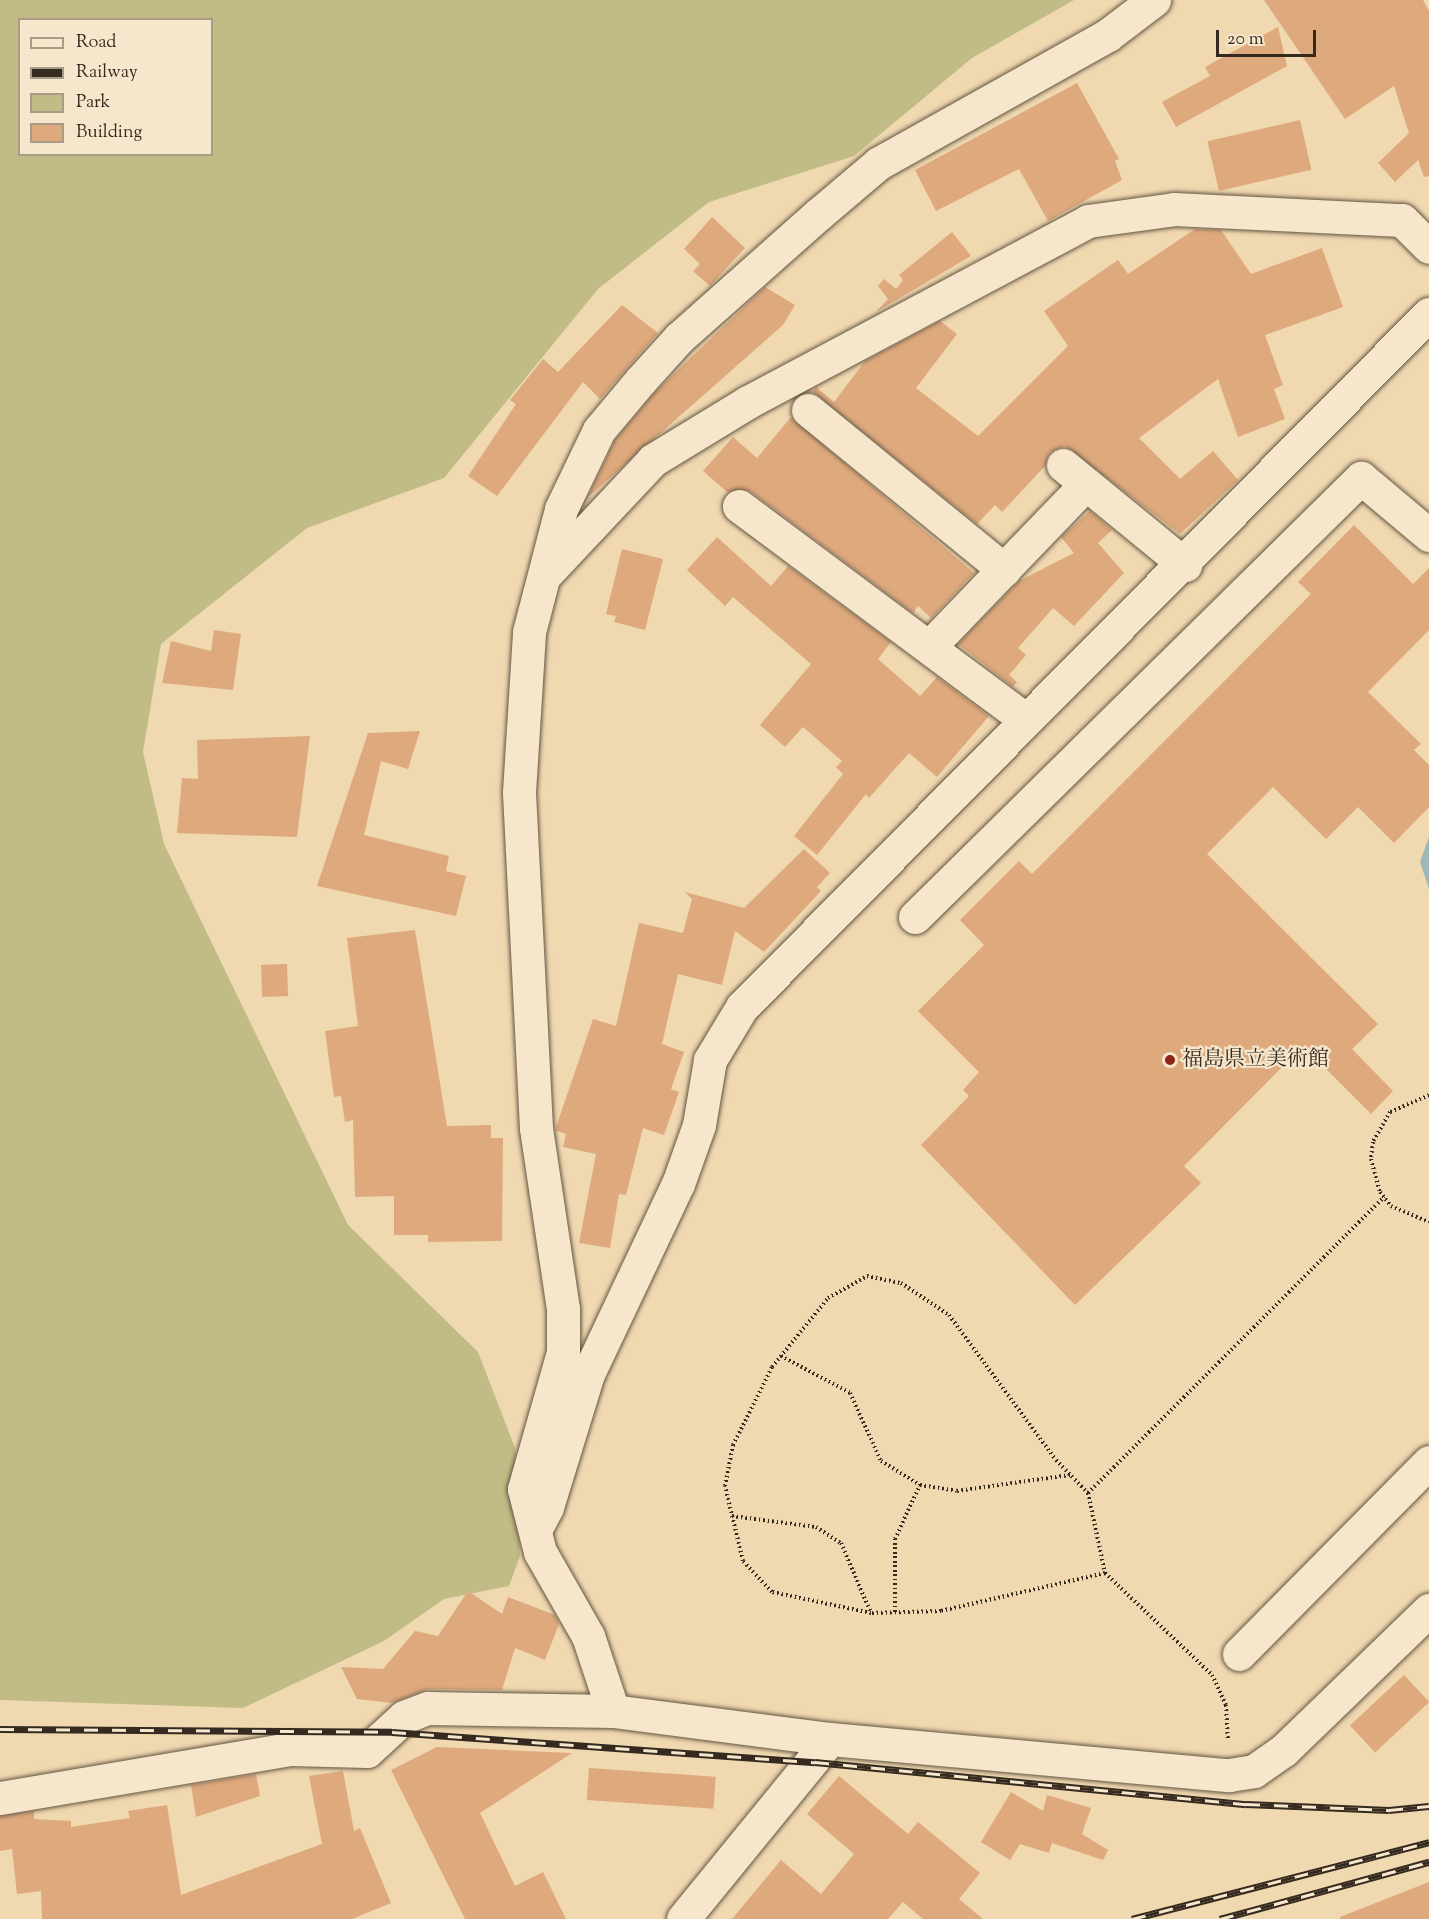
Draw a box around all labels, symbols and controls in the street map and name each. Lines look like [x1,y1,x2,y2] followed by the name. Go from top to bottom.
[18,18,213,156] legend
[1219,18,1320,56] scale bar
[1227,27,1264,53] text: 20 m
[76,30,116,56] text: Road
[76,60,138,86] text: Railway
[76,90,110,116] text: Park
[76,120,142,146] text: Building
[1182,1047,1329,1073] place label: 福島県立美術館
[1163,1053,1177,1067] marker: 福島県立美術館

